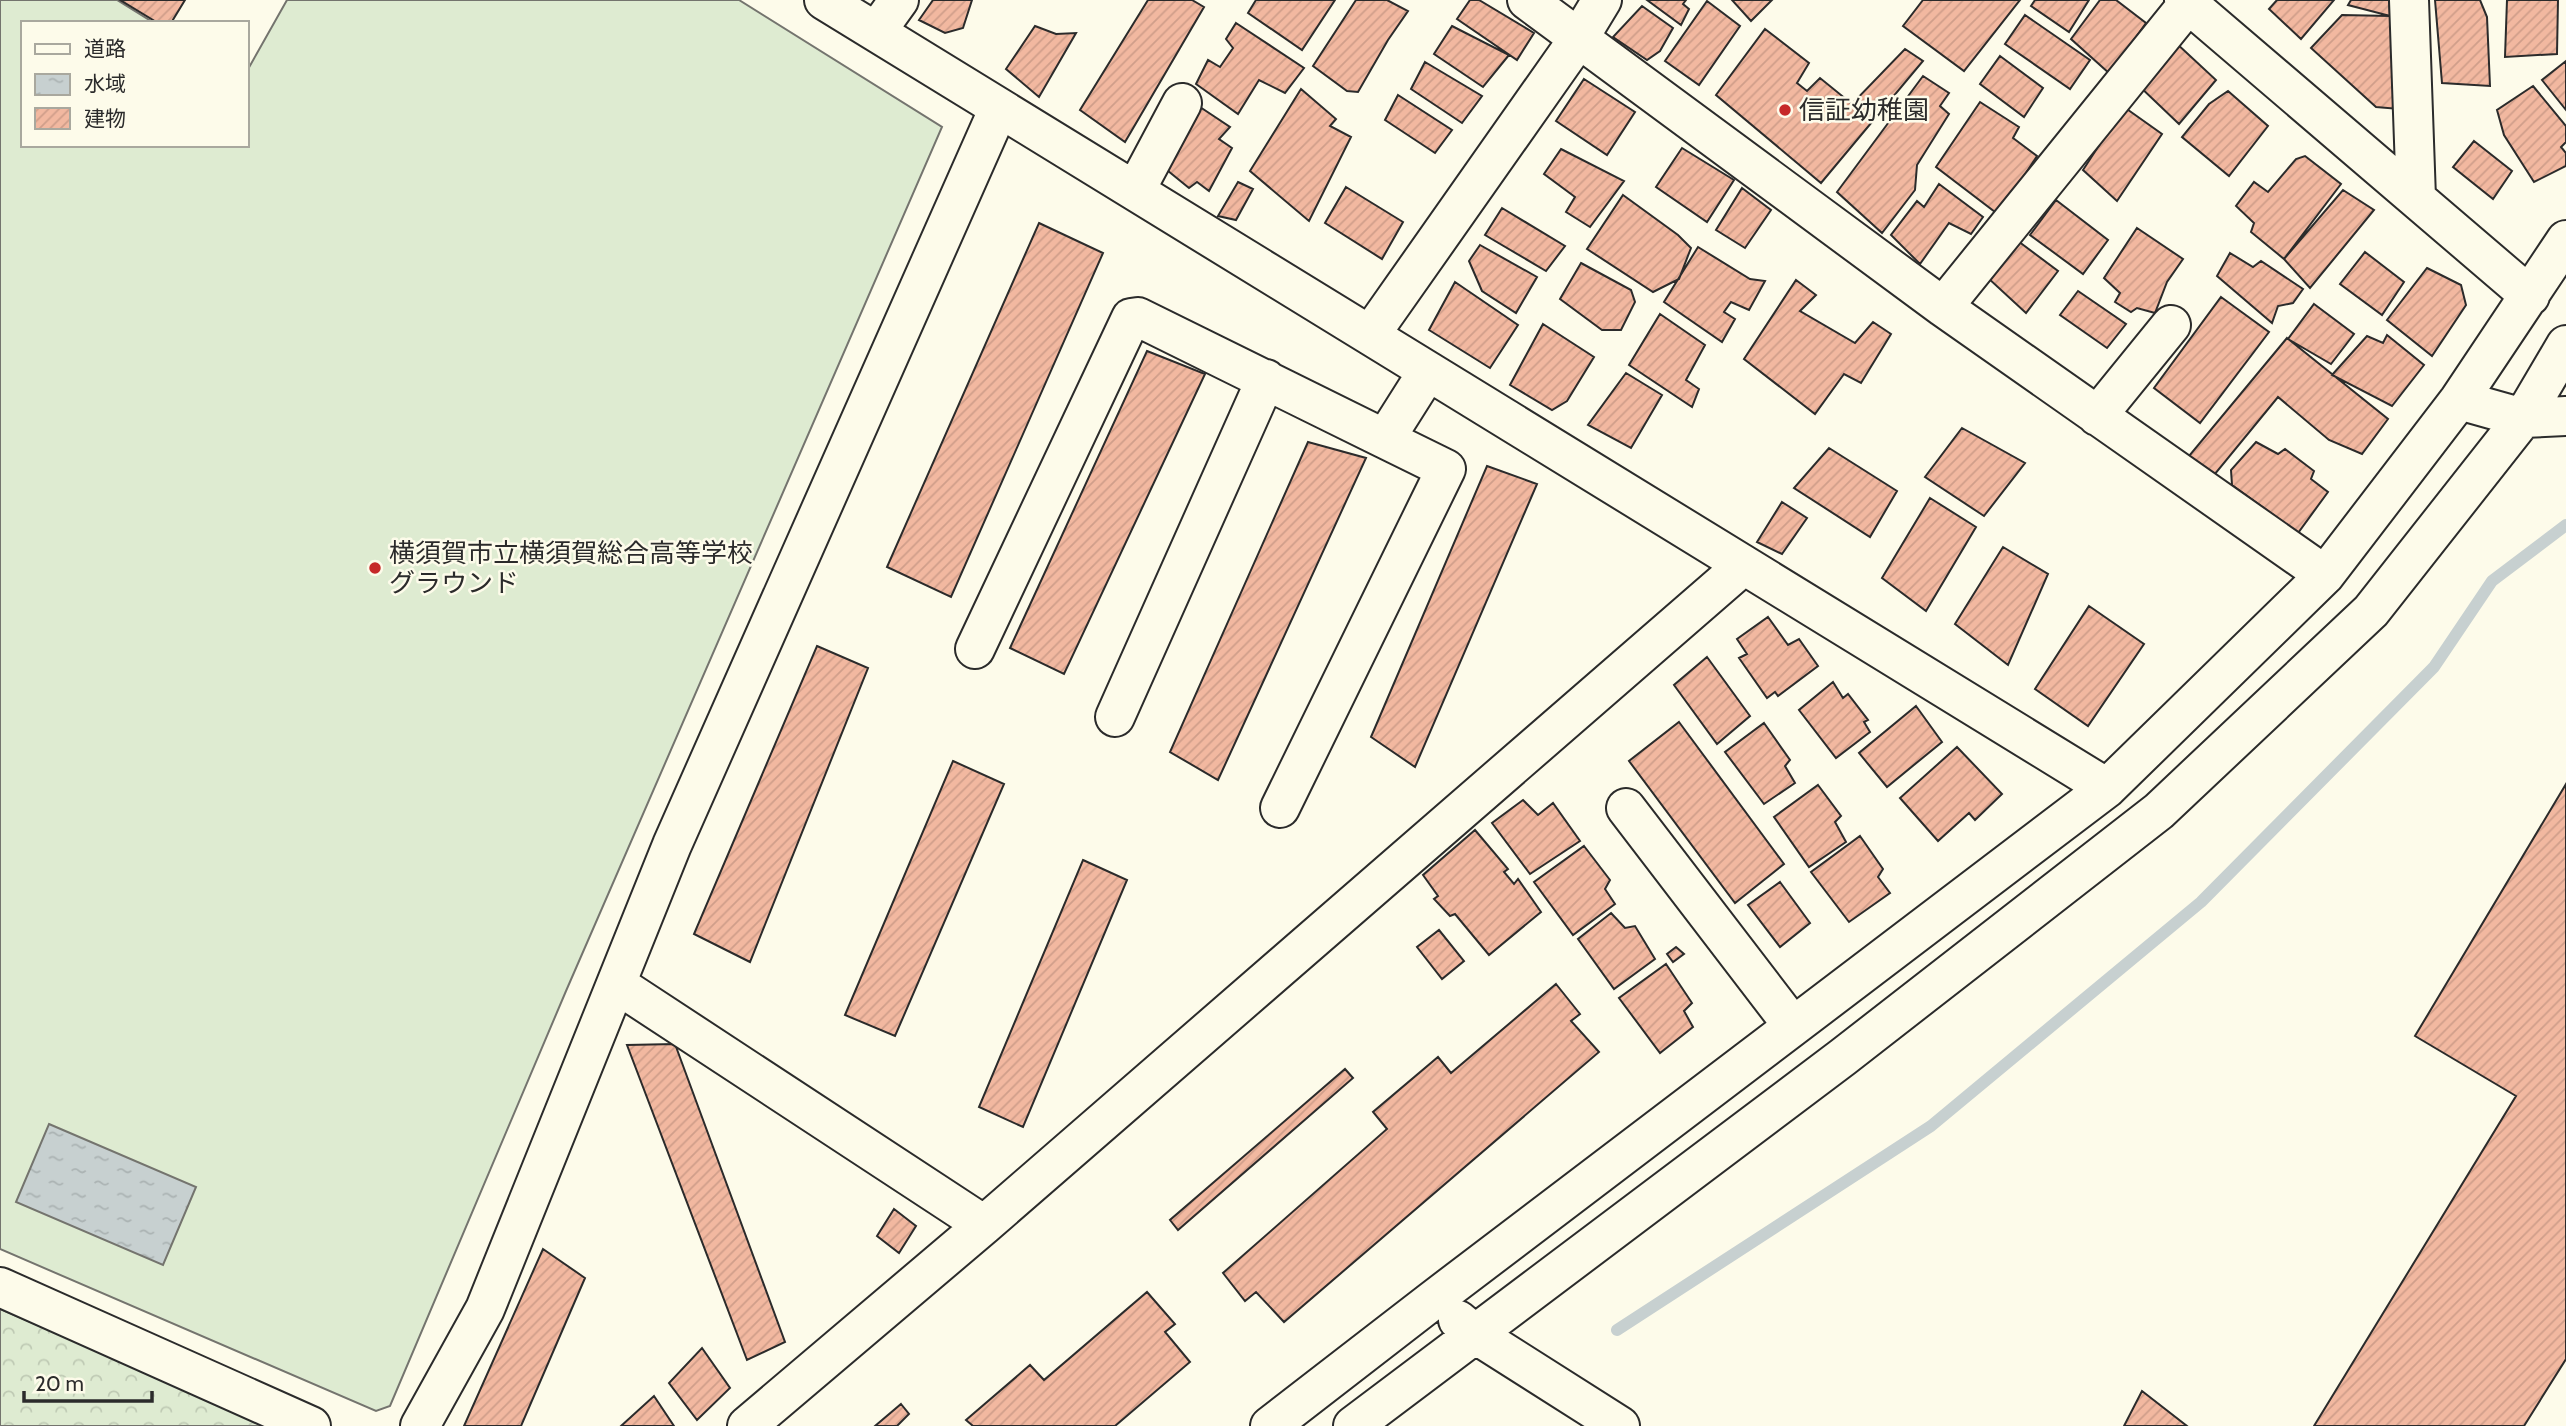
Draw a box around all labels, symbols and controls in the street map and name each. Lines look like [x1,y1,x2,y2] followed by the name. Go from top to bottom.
[21,21,248,147] legend
[84,36,126,61] text: 道路
[84,71,126,96] text: 水域
[1799,94,1929,126] place label: 信証幼稚園
[1777,102,1793,118] marker: 信証幼稚園
[84,106,126,131] text: 建物
[389,537,753,599] place label: 横須賀市立横須賀総合高等学校 グラウンド
[367,560,383,576] marker: 横須賀市立横須賀総合高等学校 グラウンド
[24,1360,152,1404] scale bar
[35,1371,84,1396] text: 20 m

